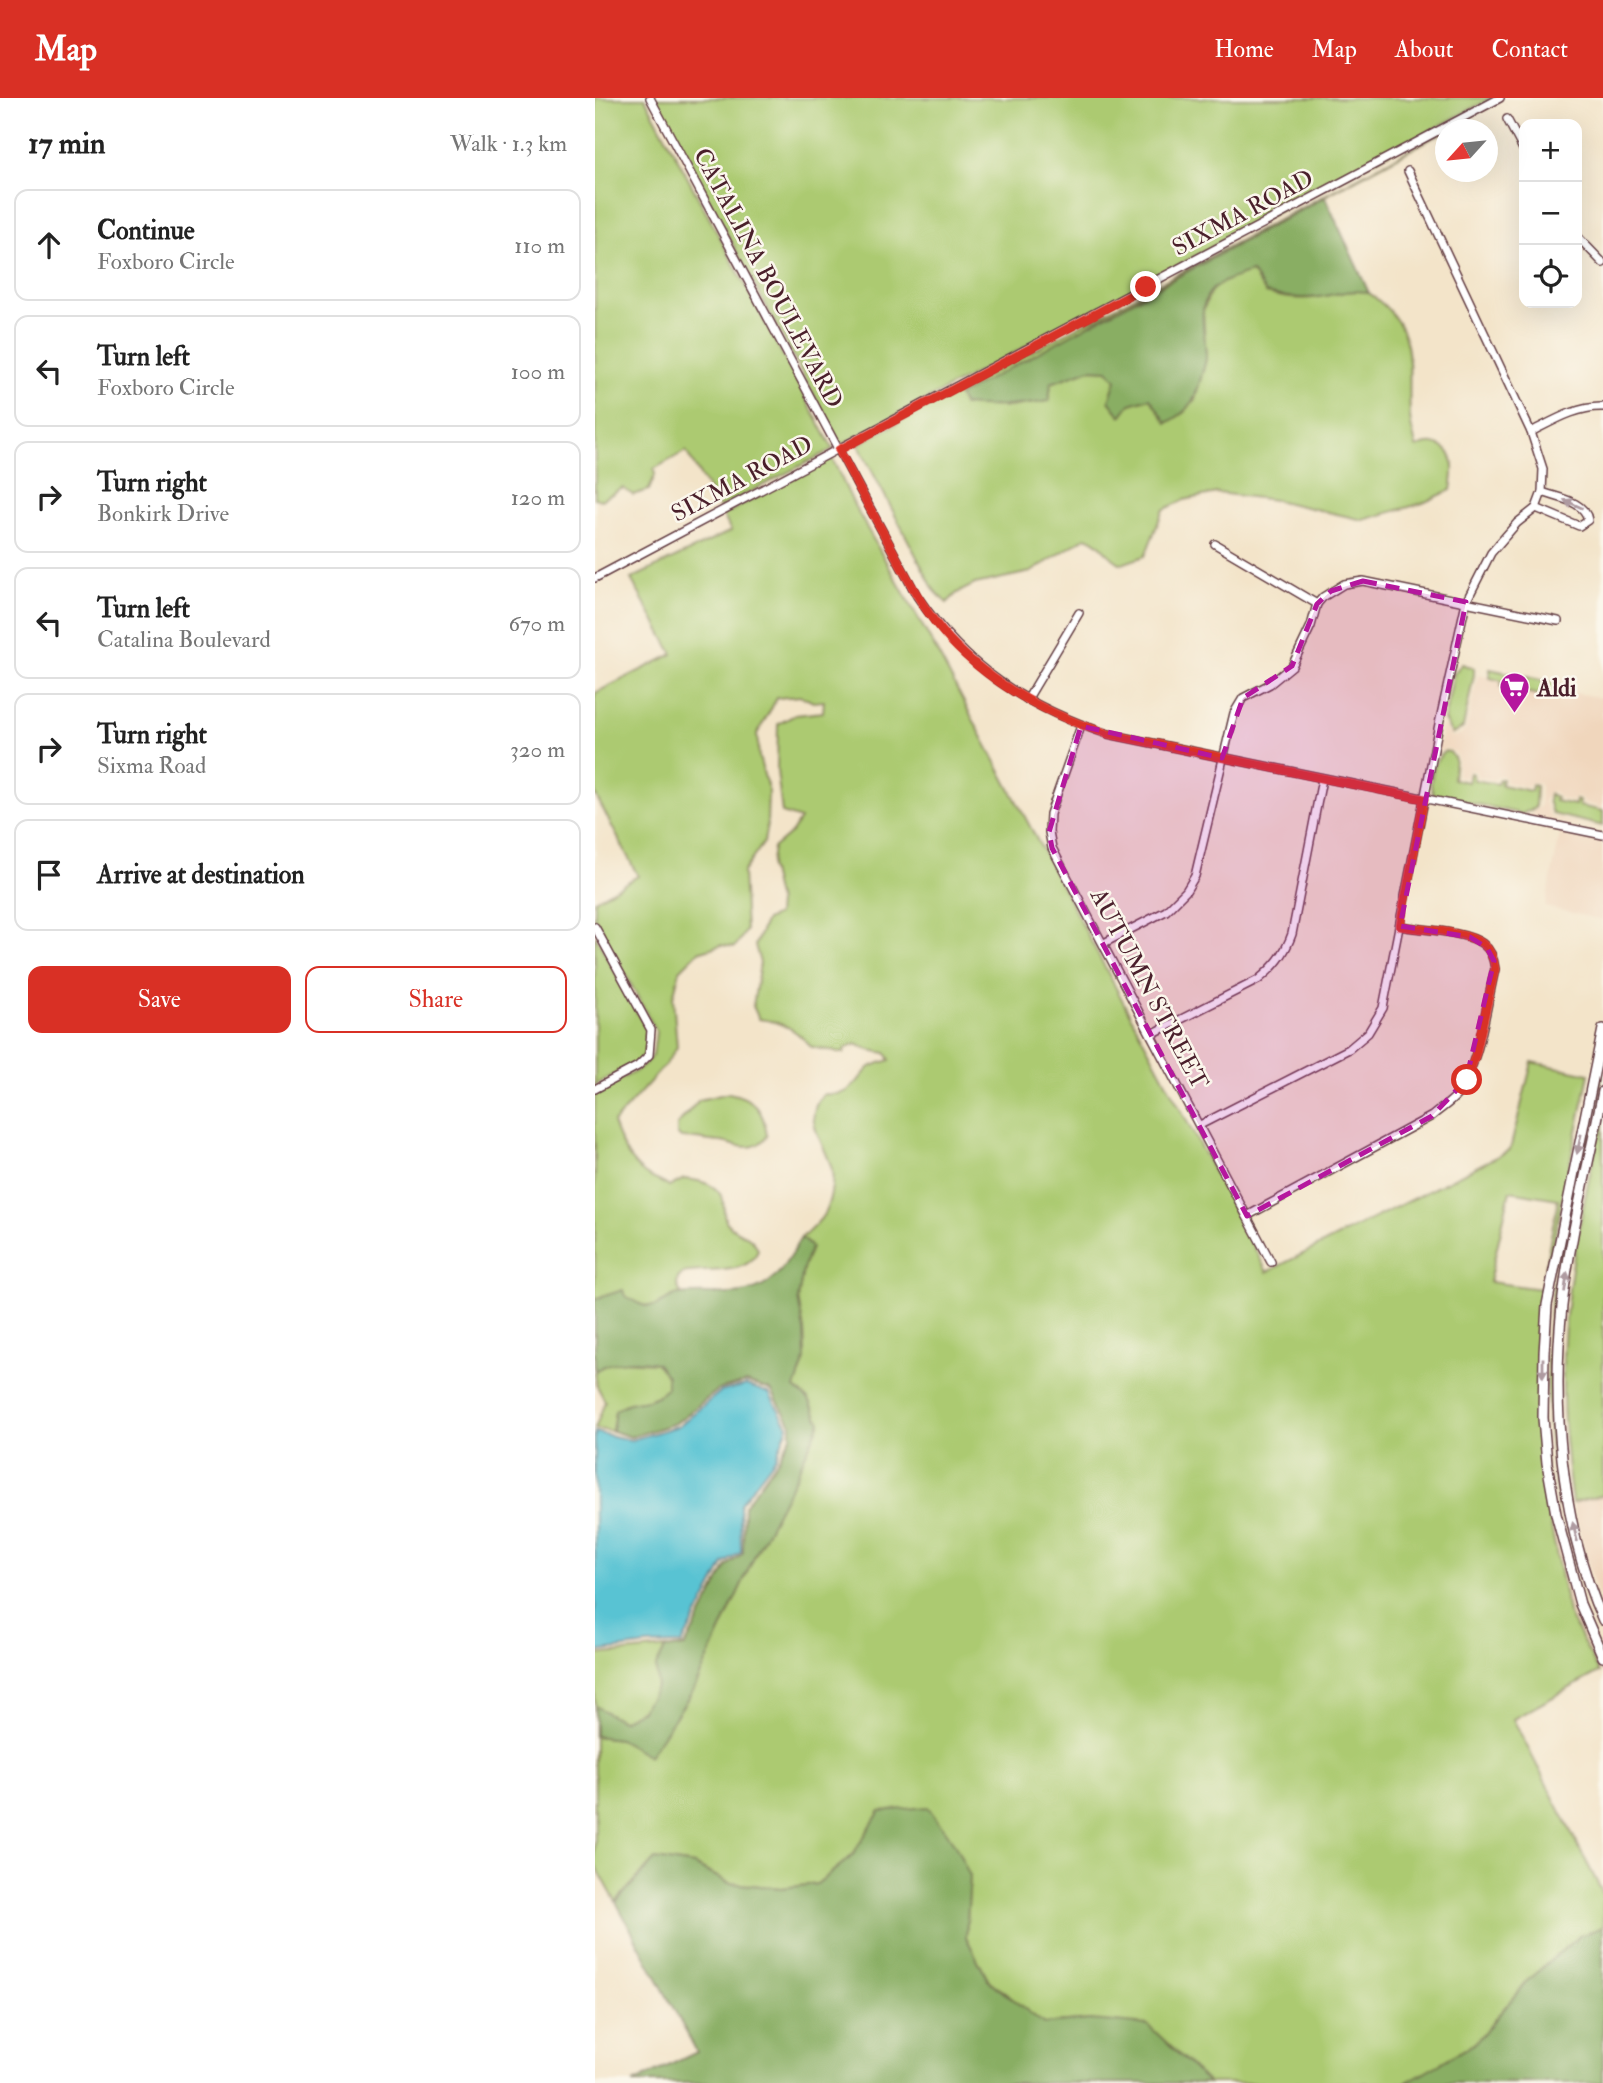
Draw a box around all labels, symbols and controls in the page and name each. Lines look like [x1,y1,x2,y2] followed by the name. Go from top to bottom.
[35,29,97,70] text: Map
[1214,34,1274,65] text: Home
[1312,34,1357,65] text: Map
[1395,34,1454,65] text: About
[1492,34,1568,65] text: Contact
[1435,119,1498,182] north arrow
[1519,119,1582,308] map controls
[1519,119,1582,182] button: +
[28,125,106,162] text: 17 min
[450,129,567,158] text: Walk · 1.3 km
[686,143,850,413] street label: CATALINA BOULEVARD
[1167,163,1319,263] street label: SIXMA ROAD
[1519,182,1582,245] button: −
[97,215,195,247] text: Continue
[30,226,68,264] icon: ahead
[514,231,565,260] text: 110 m
[1519,245,1582,308] button: locate
[97,247,235,276] text: Foxboro Circle
[1130,271,1161,302] route end
[97,341,190,373] text: Turn left
[30,352,68,390] icon: left
[511,357,565,386] text: 100 m
[97,373,235,402] text: Foxboro Circle
[666,429,818,529] street label: SIXMA ROAD
[97,467,207,499] text: Turn right
[30,478,68,516] icon: right
[511,483,565,512] text: 120 m
[1563,498,1583,510] one-way arrow
[97,499,229,528] text: Bonkirk Drive
[97,593,190,625] text: Turn left
[30,604,68,642] icon: left
[508,609,565,638] text: 670 m
[97,625,271,654] text: Catalina Boulevard
[1497,671,1531,715] supermarket icon: Aldi
[1536,673,1577,704] place label: Aldi
[97,719,207,751] text: Turn right
[30,730,68,768] icon: right
[510,735,565,764] text: 320 m
[97,751,206,780] text: Sixma Road
[30,856,68,894] icon: arrive
[97,859,305,891] text: Arrive at destination
[1082,882,1215,1095] street label: AUTUMN STREET
[28,966,291,1033] button: Save
[305,966,567,1033] button: Share
[1451,1064,1482,1095] route start
[1574,1133,1585,1155] one-way arrow
[1561,1271,1572,1293] one-way arrow
[1538,1357,1549,1379] one-way arrow
[1569,1521,1580,1543] one-way arrow

